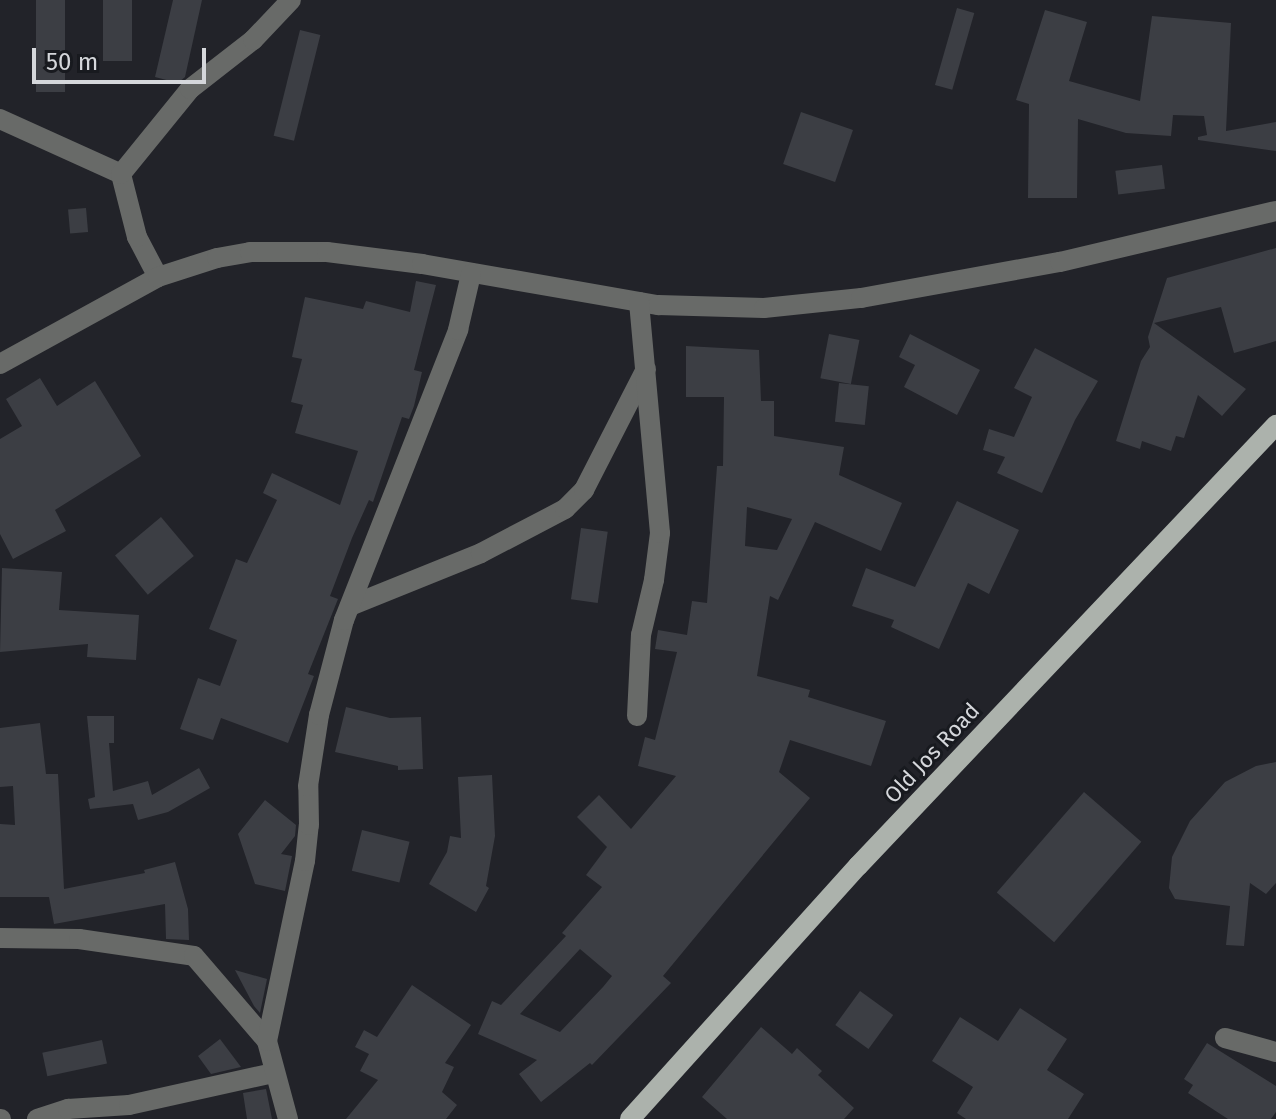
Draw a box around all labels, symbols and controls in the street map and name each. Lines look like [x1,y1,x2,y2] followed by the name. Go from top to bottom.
[36,32,210,82] scale bar
[46,48,98,76] text: 50 m
[879,698,985,808] street label: Old Jos Road

